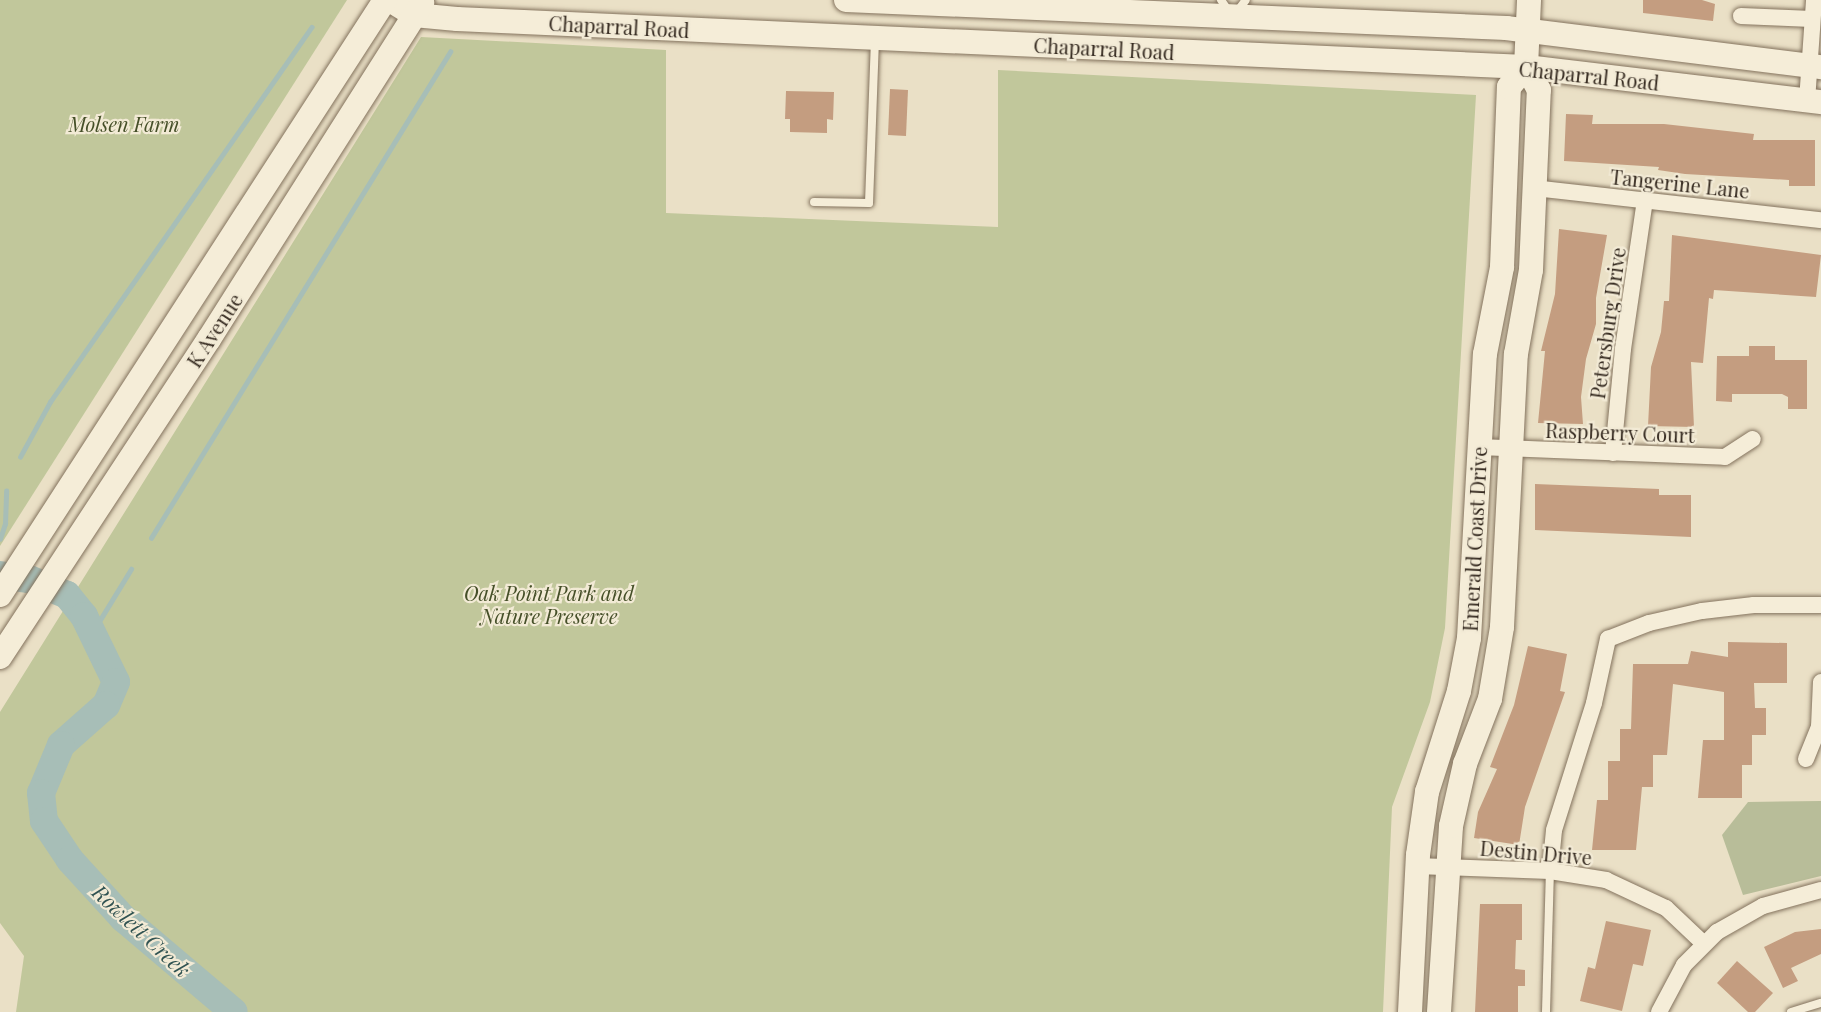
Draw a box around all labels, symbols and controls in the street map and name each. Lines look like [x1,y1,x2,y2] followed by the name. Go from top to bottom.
[548,10,690,42] street label: Chaparral Road
[1033,32,1175,64] street label: Chaparral Road
[1518,56,1660,94] street label: Chaparral Road
[69,111,179,135] park label: Molsen Farm
[1609,164,1751,202] street label: Tangerine Lane
[1584,246,1630,400] street label: Petersburg Drive
[181,288,247,372] street label: K Avenue
[1545,417,1695,447] street label: Raspberry Court
[1457,446,1491,632] street label: Emerald Coast Drive
[464,580,634,627] park label: Oak Point Park and Nature Preserve
[1479,835,1593,869] street label: Destin Drive
[88,878,196,982] water label: Rowlett Creek

